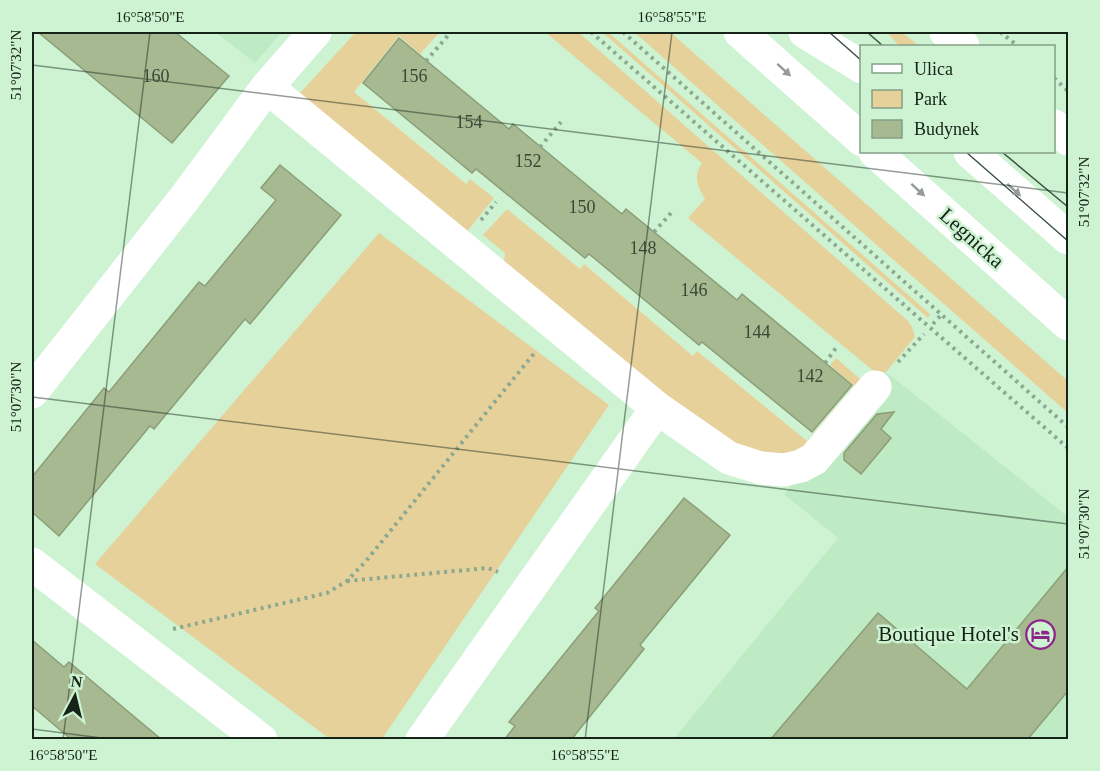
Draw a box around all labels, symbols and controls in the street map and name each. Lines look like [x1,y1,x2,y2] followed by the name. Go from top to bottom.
[116,9,185,25] text: 16°58'50"E
[638,9,707,25] text: 16°58'55"E
[8,30,24,100] text: 51°07'32"N
[860,45,1055,153] legend
[914,59,953,79] text: Ulica
[776,63,791,76] one-way arrow
[143,66,170,86] house number: 160
[401,66,428,86] house number: 156
[914,89,947,109] text: Park
[456,112,483,132] house number: 154
[914,119,979,139] text: Budynek
[515,151,542,171] house number: 152
[1076,157,1092,227] text: 51°07'32"N
[911,183,926,197] one-way arrow
[1006,183,1021,196] one-way arrow
[569,197,596,217] house number: 150
[935,203,1010,274] street label: Legnicka
[630,238,657,258] house number: 148
[681,280,708,300] house number: 146
[744,322,771,342] house number: 144
[8,362,24,432] text: 51°07'30"N
[797,366,824,386] house number: 142
[1076,489,1092,559] text: 51°07'30"N
[1024,618,1056,650] hotel icon: Boutique Hotel's
[878,622,1019,646] place label: Boutique Hotel's
[45,666,105,726] north arrow
[70,672,84,691] text: N
[29,747,98,763] text: 16°58'50"E
[551,747,620,763] text: 16°58'55"E

